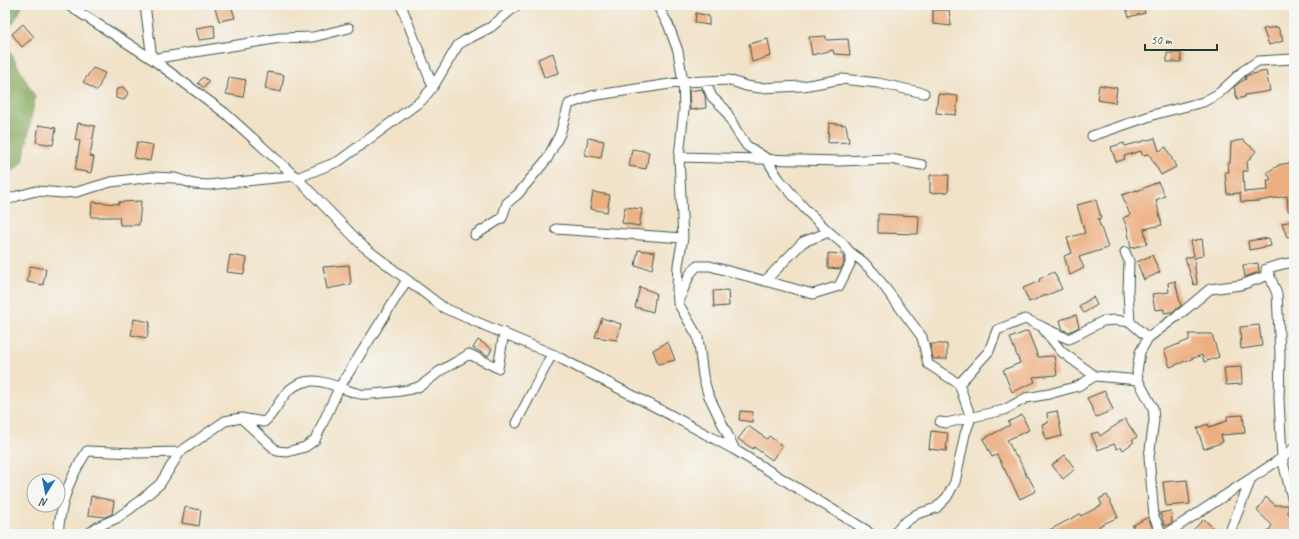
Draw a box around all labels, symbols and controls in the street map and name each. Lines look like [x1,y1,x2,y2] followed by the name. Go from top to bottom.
[1145,26,1217,52] scale bar
[1151,32,1173,48] text: 50 m
[26,473,66,513] north arrow
[38,495,49,510] text: N

